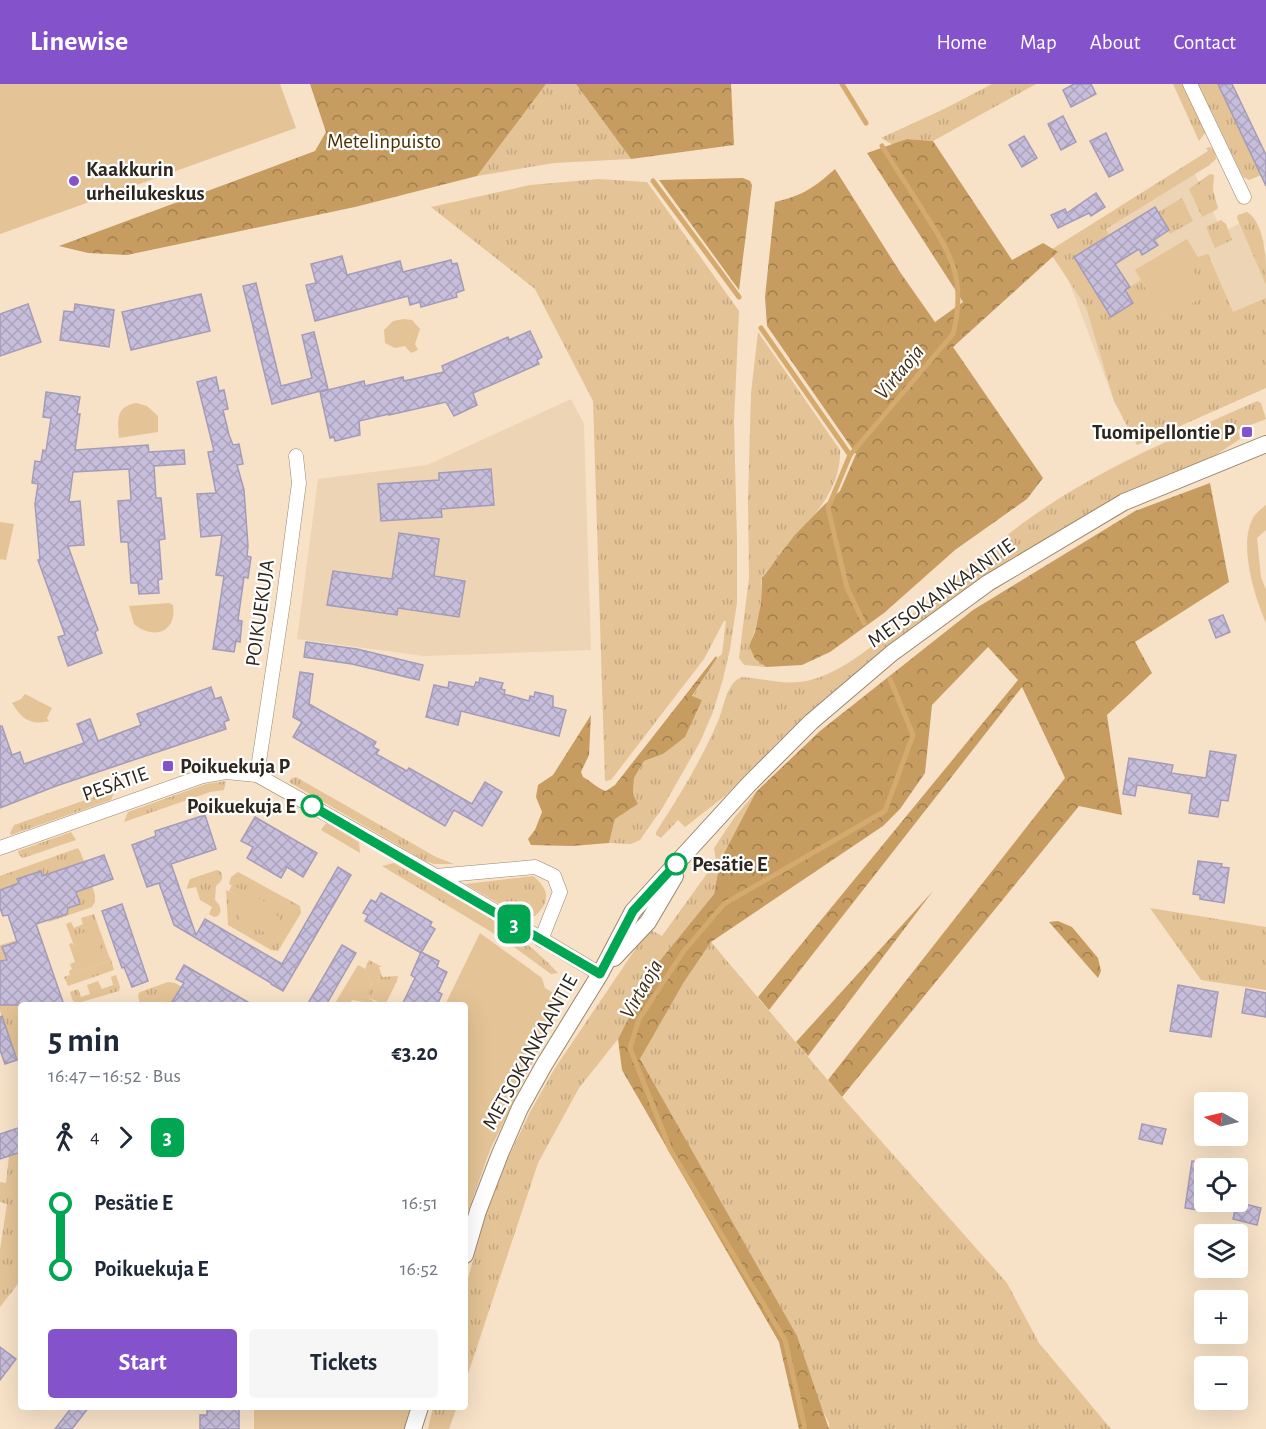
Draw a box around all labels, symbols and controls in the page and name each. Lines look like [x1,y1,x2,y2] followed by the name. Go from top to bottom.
[30,28,128,56] text: Linewise
[936,32,987,53] text: Home
[1020,32,1057,53] text: Map
[1090,32,1140,53] text: About
[1173,32,1236,53] text: Contact
[327,131,441,152] park label: Metelinpuisto
[86,159,204,204] place label: Kaakkurin urheilukeskus
[67,174,81,188] marker: Kaakkurin urheilukeskus
[870,340,928,404] water label: Virtaoja
[1092,422,1235,443] place label: Tuomipellontie P
[1240,425,1254,439] marker: Tuomipellontie P
[864,535,1018,651] street label: METSOKANKAANTIE
[242,558,278,668] street label: POIKUEKUJA
[180,756,291,777] place label: Poikuekuja P
[161,759,175,773] marker: Poikuekuja P
[79,762,151,805] street label: PESÄTIE
[301,795,323,817] marker: Poikuekuja E
[187,796,296,817] place label: Poikuekuja E
[665,853,687,875] marker: Pesätie E
[692,854,768,875] place label: Pesätie E
[494,904,534,944] line badge: 3
[509,914,519,935] text: 3
[615,956,667,1022] water label: Virtaoja
[479,971,581,1133] street label: METSOKANKAANTIE
[48,1025,120,1058] text: 5 min
[391,1042,438,1064] text: €3.20
[48,1066,181,1086] text: 16:47 – 16:52 · Bus
[1194,1092,1248,1146] north arrow
[1194,1092,1248,1410] map controls
[48,1121,81,1154] icon: walk
[109,1121,142,1154] icon: forward
[90,1127,100,1147] text: 4
[163,1127,172,1148] text: 3
[1194,1158,1248,1212] button: locate
[94,1192,173,1214] text: Pesätie E
[402,1193,438,1213] text: 16:51
[1194,1224,1248,1278] button: layers
[94,1258,209,1280] text: Poikuekuja E
[400,1259,438,1279] text: 16:52
[1194,1290,1248,1344] button: +
[48,1329,237,1398] button: Start
[249,1329,438,1398] button: Tickets
[1194,1356,1248,1410] button: −

